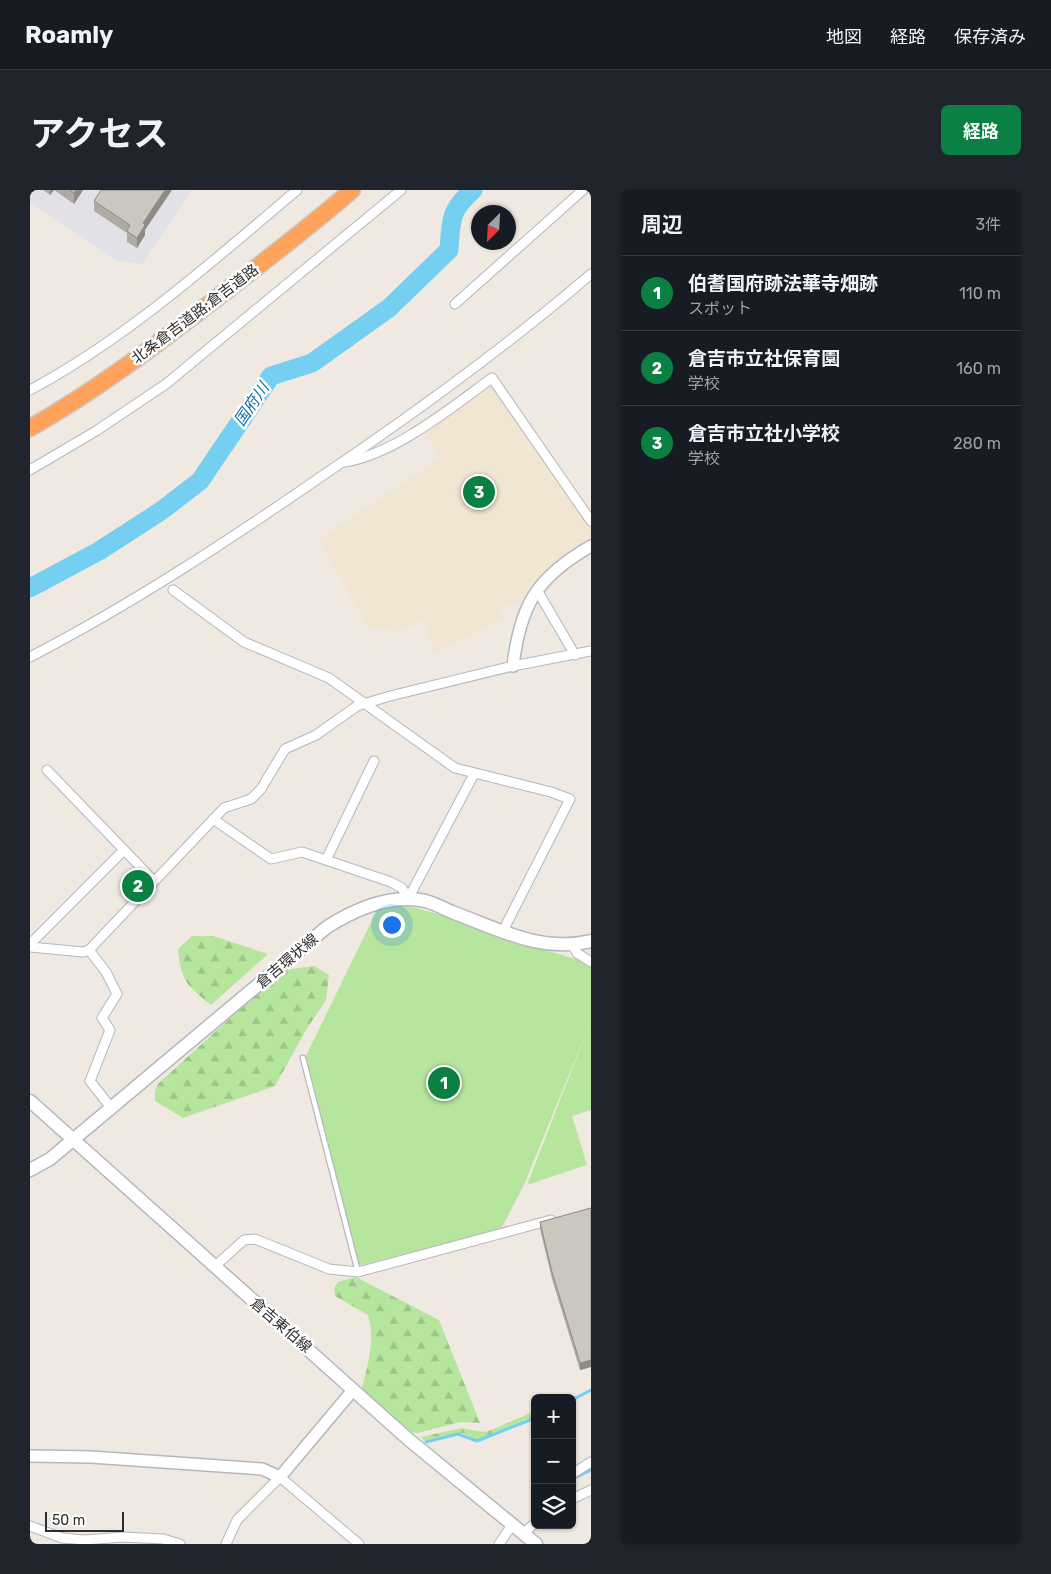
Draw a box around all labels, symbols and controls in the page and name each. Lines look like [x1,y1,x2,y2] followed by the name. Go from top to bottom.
[25,21,113,49] text: Roamly
[826,26,862,48] text: 地図
[890,26,926,48] text: 経路
[954,26,1026,48] text: 保存済み
[941,105,1021,155] button: 経路
[30,113,168,155] text: アクセス
[471,205,516,250] north arrow
[641,212,683,237] text: 周辺
[975,215,1001,234] text: 3件
[128,260,262,368] street label: 北条倉吉道路;倉吉道路
[688,272,878,295] text: 伯耆国府跡法華寺畑跡
[653,284,661,303] text: 1
[959,284,1001,303] text: 110 m
[688,299,752,318] text: スポット
[688,347,840,370] text: 倉吉市立社保育園
[652,359,662,378] text: 2
[956,359,1001,378] text: 160 m
[688,374,720,393] text: 学校
[230,377,274,429] water label: 国府川
[688,422,840,445] text: 倉吉市立社小学校
[652,434,662,453] text: 3
[953,434,1001,453] text: 280 m
[688,449,720,468] text: 学校
[463,473,495,511] pin: 3
[122,867,154,905] pin: 2
[379,912,405,938] your location
[252,930,322,992] street label: 倉吉環状線
[428,1064,460,1102] pin: 1
[247,1294,315,1356] street label: 倉吉東伯線
[531,1394,576,1529] map controls
[531,1394,576,1439] button: +
[531,1439,576,1484] button: −
[531,1484,576,1529] button: layers
[45,1509,124,1532] scale bar
[52,1512,85,1529] text: 50 m

